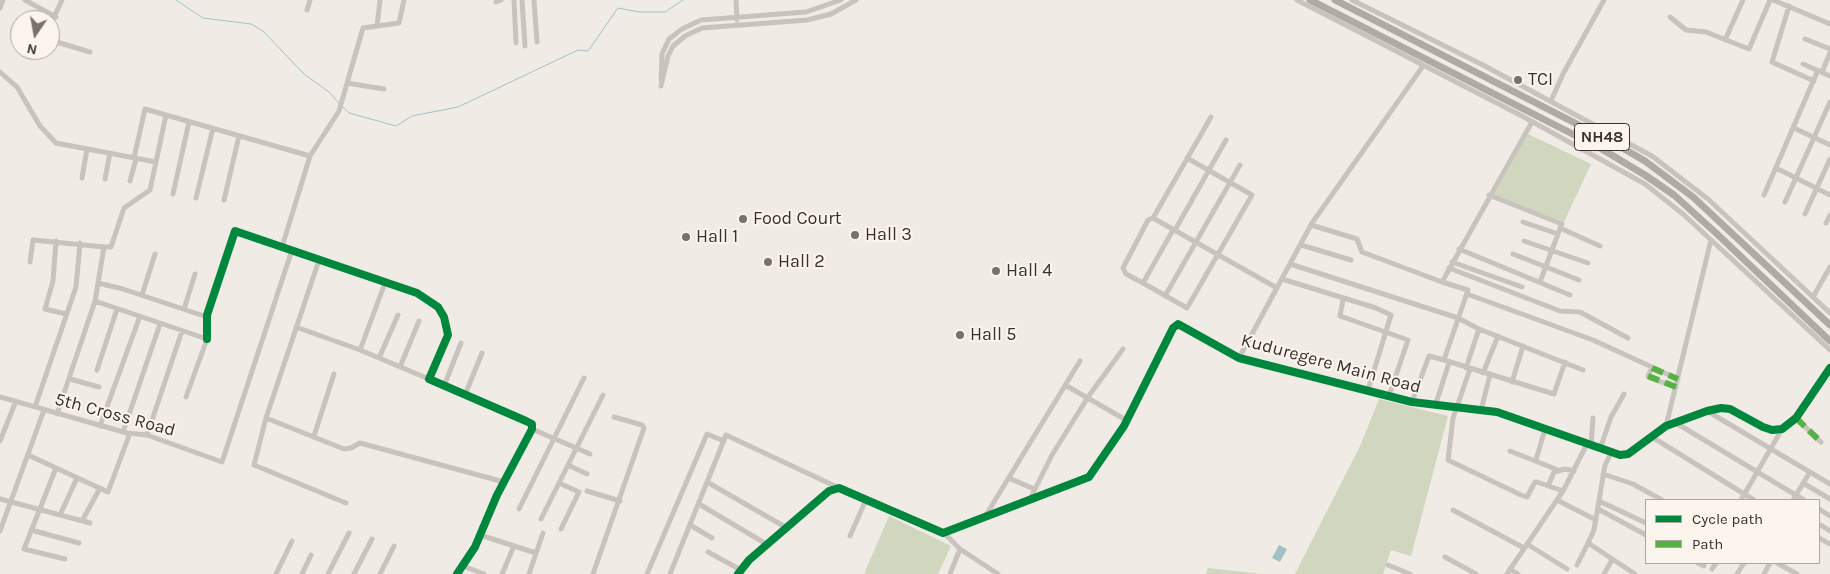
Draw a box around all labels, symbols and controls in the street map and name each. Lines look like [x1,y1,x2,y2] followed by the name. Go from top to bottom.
[10,10,60,60] north arrow
[25,40,39,59] text: N
[1528,69,1553,91] place label: TCI
[1512,74,1524,86] marker: TCI
[1574,124,1630,150] road number: NH48
[753,208,842,230] place label: Food Court
[737,213,749,225] marker: Food Court
[865,224,912,246] place label: Hall 3
[696,226,738,248] place label: Hall 1
[849,229,861,241] marker: Hall 3
[680,231,692,243] marker: Hall 1
[778,251,825,273] place label: Hall 2
[762,256,774,268] marker: Hall 2
[1006,260,1052,282] place label: Hall 4
[990,265,1002,277] marker: Hall 4
[970,324,1016,346] place label: Hall 5
[954,329,966,341] marker: Hall 5
[1239,330,1423,398] street label: Kuduregere Main Road
[52,389,178,441] street label: 5th Cross Road
[1645,499,1820,564] legend
[1692,510,1763,528] text: Cycle path
[1692,535,1723,553] text: Path

